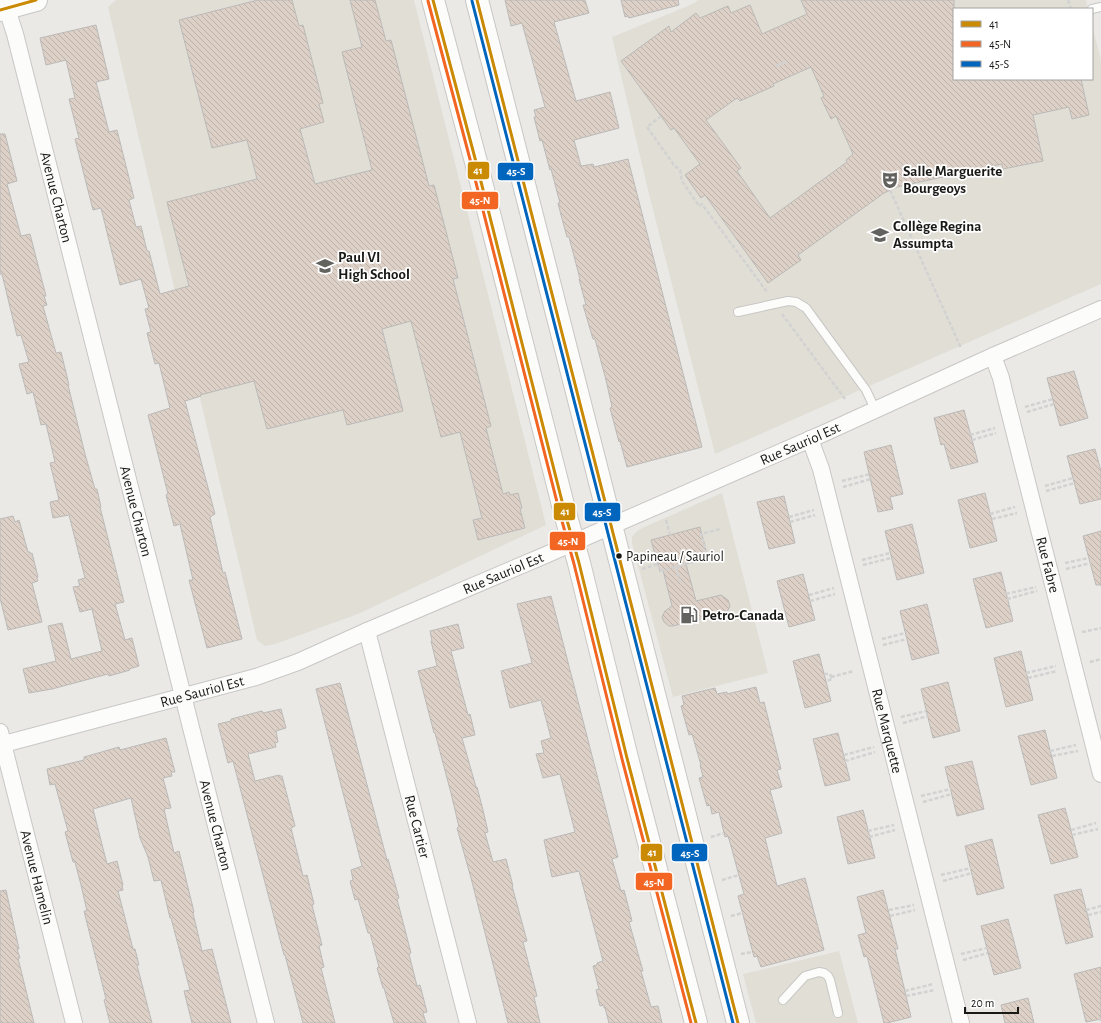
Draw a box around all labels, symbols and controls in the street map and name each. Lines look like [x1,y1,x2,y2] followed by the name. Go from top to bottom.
[953,8,1093,80] legend
[989,18,999,30] text: 41
[989,38,1011,50] text: 45-N
[989,58,1009,70] text: 45-S
[37,150,75,244] street label: Avenue Charton
[467,161,490,180] line badge: 41
[497,162,534,181] line badge: 45-S
[903,164,1002,196] place label: Salle Marguerite Bourgeoys
[473,165,483,176] text: 41
[506,166,526,177] text: 45-S
[880,170,900,190] theatre icon: Salle Marguerite Bourgeoys
[461,191,499,210] line badge: 45-N
[470,195,490,206] text: 45-N
[893,219,981,251] place label: Collège Regina Assumpta
[870,225,890,245] school or university icon: Collège Regina Assumpta
[338,250,410,282] place label: Paul VI High School
[315,256,335,276] school or university icon: Paul VI High School
[758,420,843,468] street label: Rue Sauriol Est
[117,464,154,558] street label: Avenue Charton
[553,502,576,521] line badge: 41
[584,502,621,522] line badge: 45-S
[560,506,570,517] text: 41
[592,507,612,518] text: 45-S
[549,531,586,551] line badge: 45-N
[1033,535,1062,595] street label: Rue Fabre
[558,536,578,547] text: 45-N
[461,550,546,597] street label: Rue Sauriol Est
[626,550,724,564] place label: Papineau / Sauriol
[614,551,624,561] marker: Papineau / Sauriol
[679,605,699,625] fuel station icon: Petro-Canada
[702,608,784,623] place label: Petro-Canada
[159,673,246,710] street label: Rue Sauriol Est
[869,687,905,775] street label: Rue Marquette
[197,778,234,872] street label: Avenue Charton
[402,794,432,860] street label: Rue Cartier
[17,829,56,926] street label: Avenue Hamelin
[640,843,663,862] line badge: 41
[671,843,708,862] line badge: 45-S
[647,847,657,858] text: 41
[680,848,700,859] text: 45-S
[635,872,673,891] line badge: 45-N
[644,877,664,888] text: 45-N
[965,989,1018,1015] scale bar
[971,997,994,1009] text: 20 m

